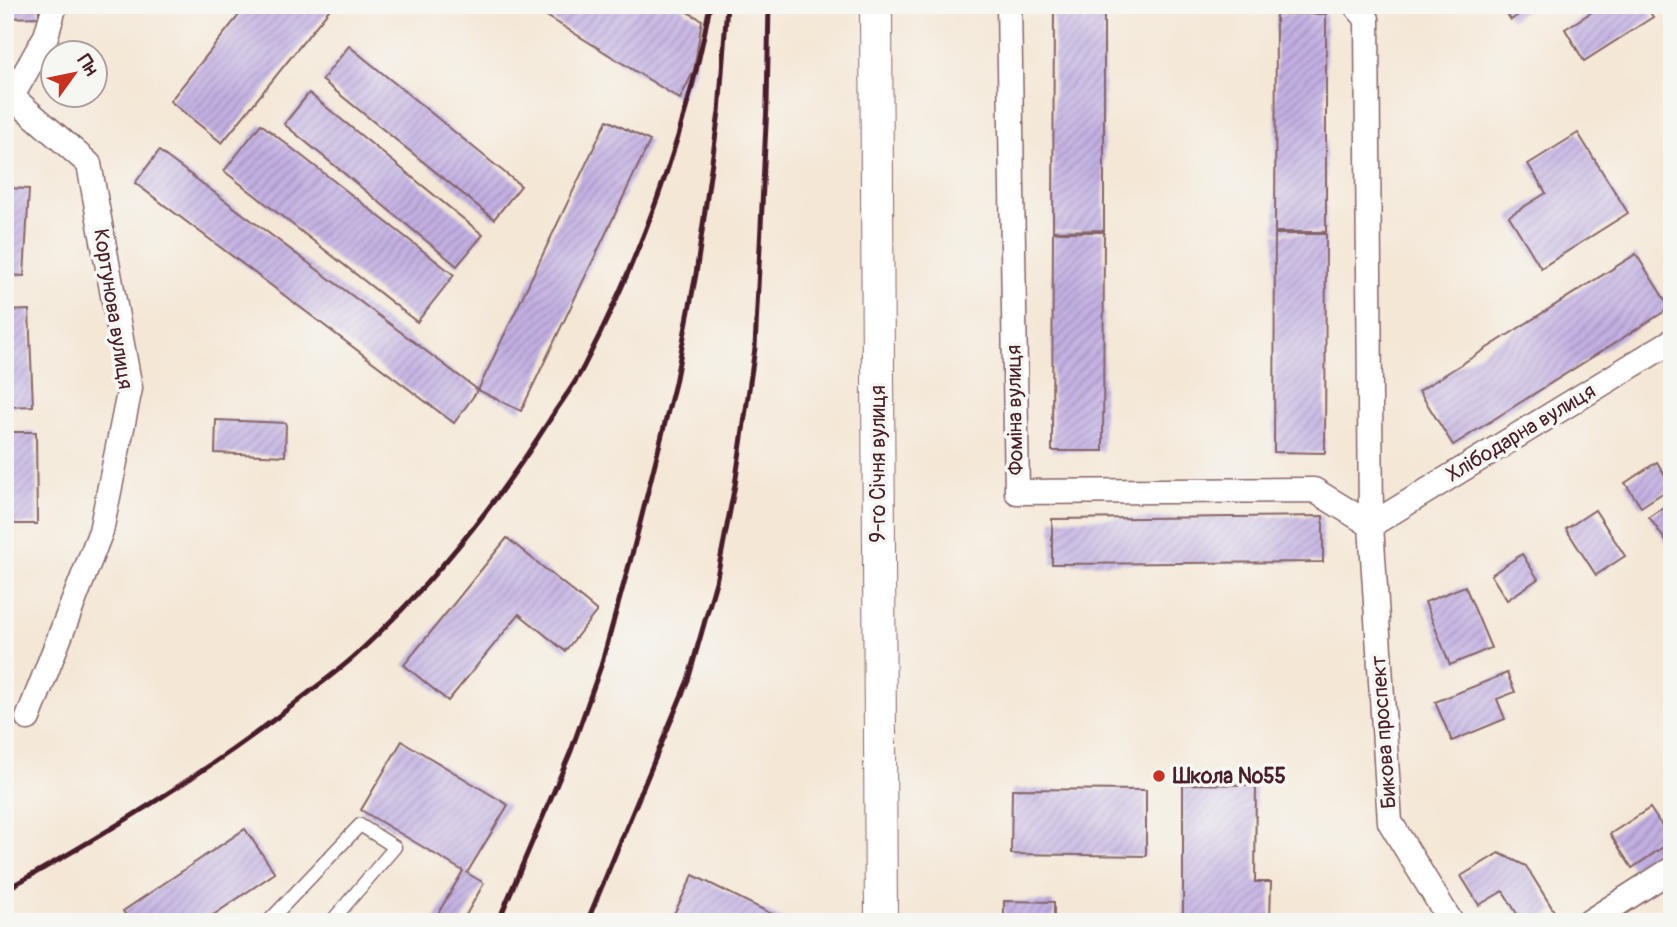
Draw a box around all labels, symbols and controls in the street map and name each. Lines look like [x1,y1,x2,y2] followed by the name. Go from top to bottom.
[38,38,108,108] north arrow
[72,50,103,81] text: Пн
[87,227,139,391] street label: Кортунова вулиця
[1000,345,1030,475] street label: Фоміна вулиця
[1442,378,1600,488] street label: Хлібодарна вулиця
[865,385,892,543] street label: 9-го Січня вулиця
[1365,654,1403,810] street label: Бикова проспект
[1172,763,1286,790] place label: Школа №55
[1151,768,1167,784] marker: Школа №55

